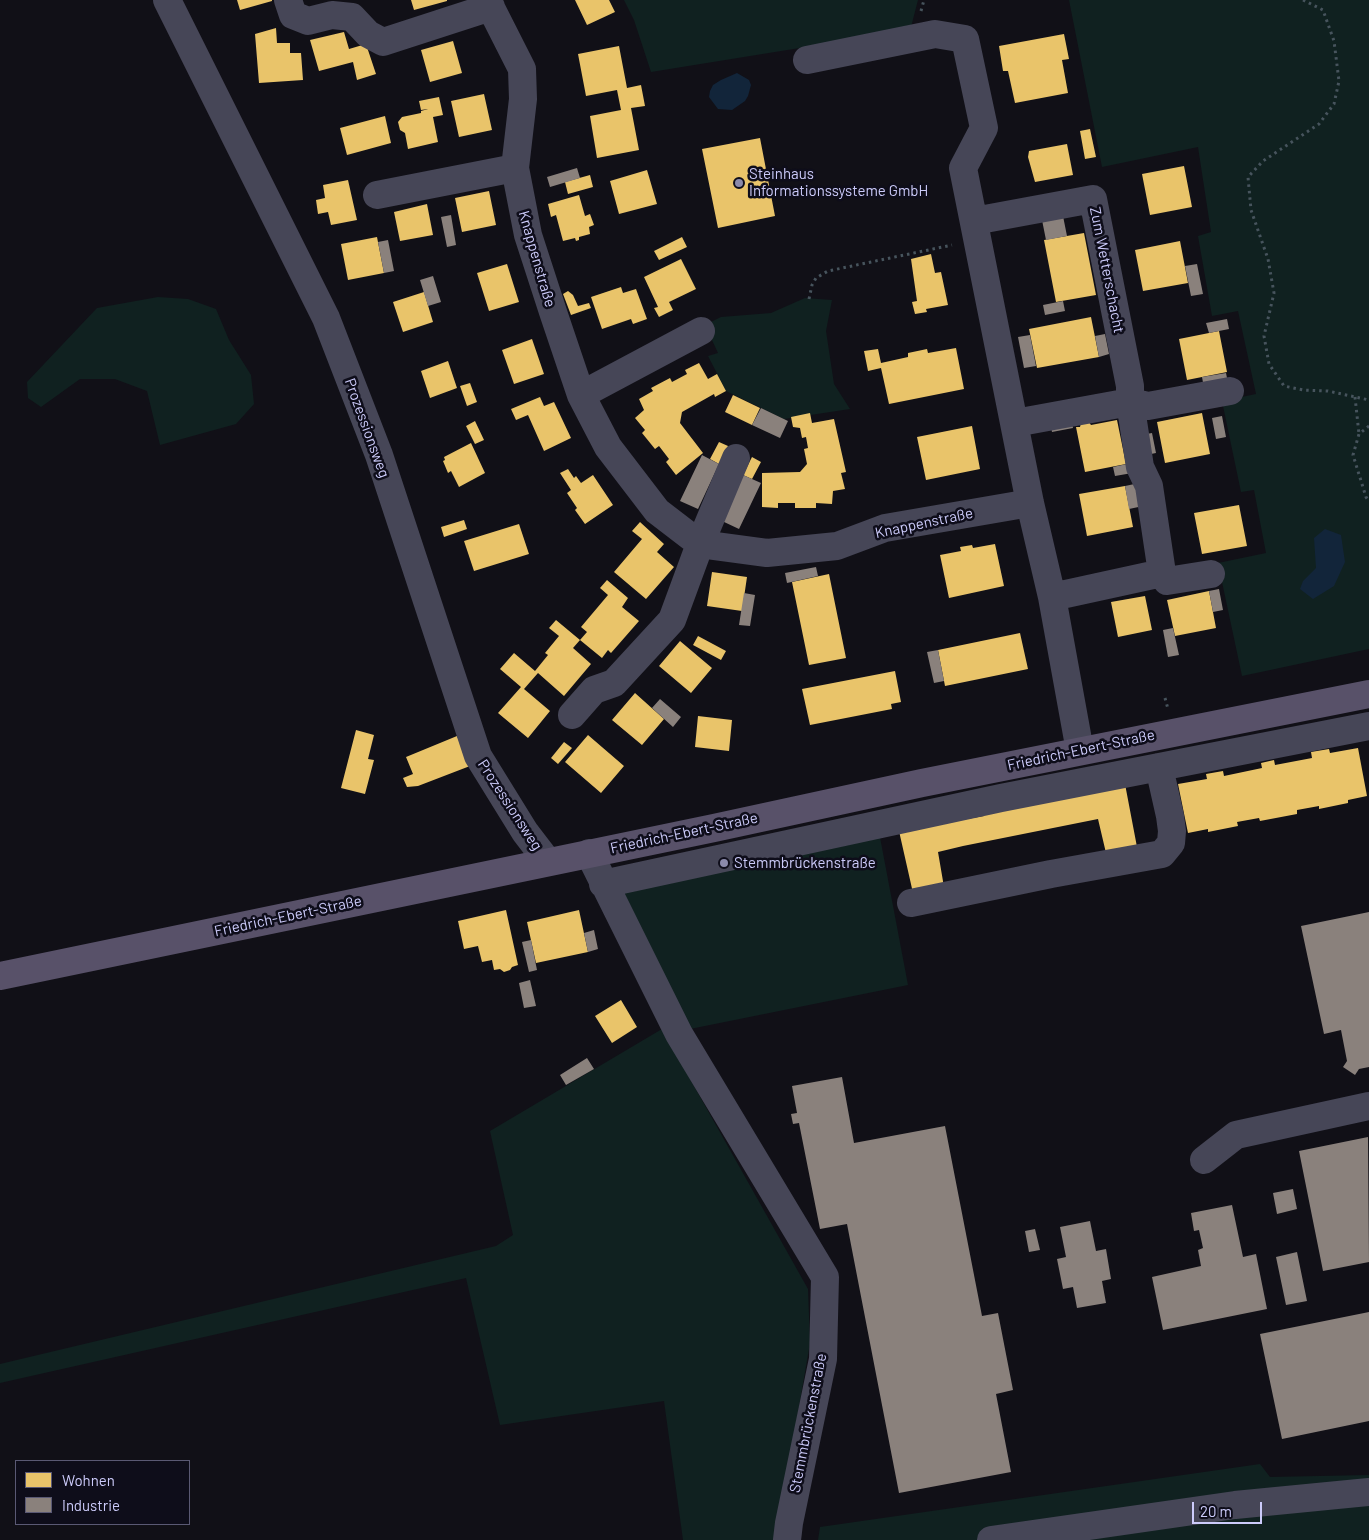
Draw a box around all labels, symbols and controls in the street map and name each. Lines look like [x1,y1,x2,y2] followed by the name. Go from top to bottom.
[749,165,928,200] place label: Steinhaus Informationssysteme GmbH
[733,177,745,189] marker: Steinhaus Informationssysteme GmbH
[1086,205,1128,335] street label: Zum Wetterschacht
[515,209,559,309] street label: Knappenstraße
[341,376,393,480] street label: Prozessionsweg
[873,504,975,542] street label: Knappenstraße
[1006,726,1156,774] street label: Friedrich-Ebert-Straße
[474,756,546,854] street label: Prozessionsweg
[609,809,759,857] street label: Friedrich-Ebert-Straße
[734,854,876,872] place label: Stemmbrückenstraße
[718,857,730,869] marker: Stemmbrückenstraße
[213,892,363,940] street label: Friedrich-Ebert-Straße
[786,1352,830,1494] street label: Stemmbrückenstraße
[15,1460,190,1525] legend
[62,1471,115,1489] text: Wohnen
[1194,1492,1264,1524] scale bar
[62,1496,120,1514] text: Industrie
[1200,1502,1232,1520] text: 20 m

